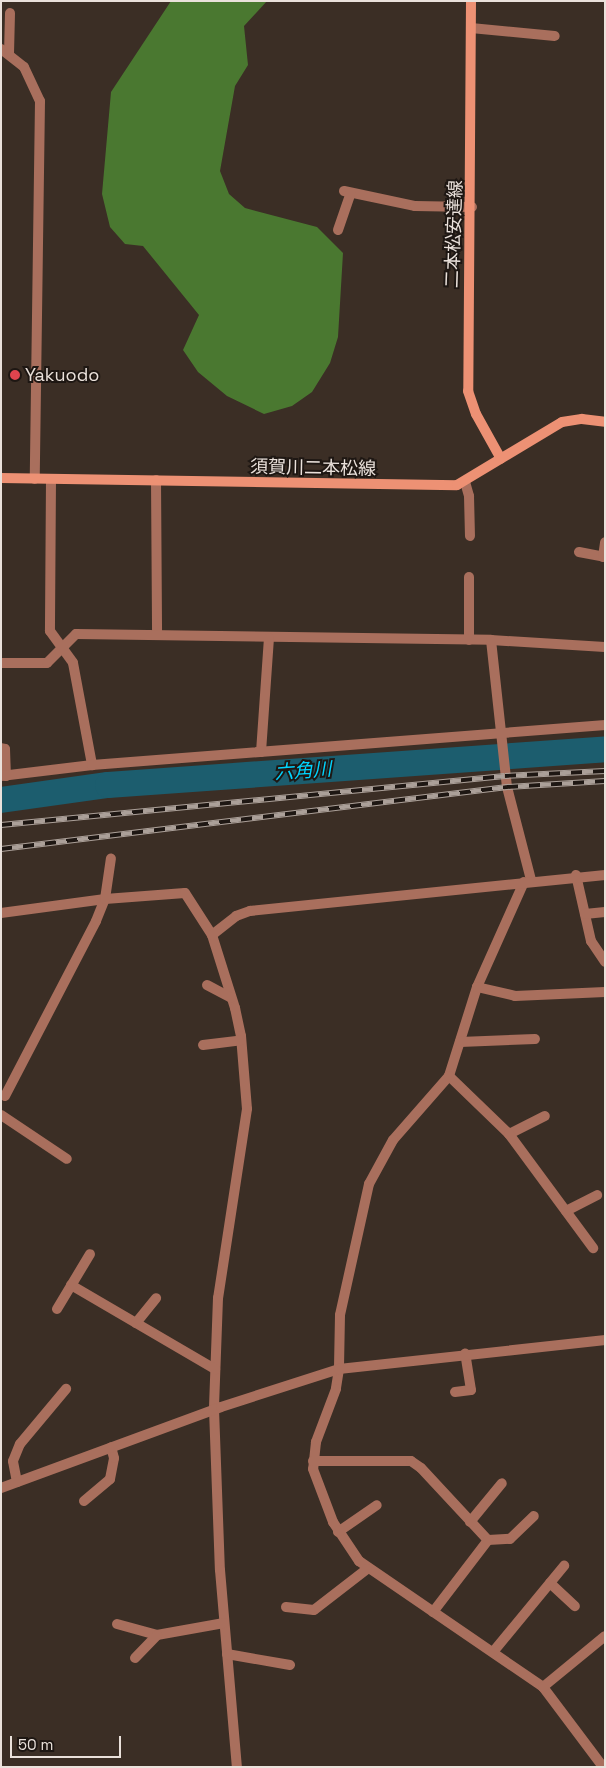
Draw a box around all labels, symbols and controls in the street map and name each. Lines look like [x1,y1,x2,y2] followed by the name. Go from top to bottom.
[441,180,467,288] street label: 二本松安達線
[25,364,99,386] place label: Yakuodo
[9,369,21,381] marker: Yakuodo
[250,456,376,480] street label: 須賀川二本松線
[274,758,332,784] water label: 六角川
[12,1726,124,1758] scale bar
[18,1735,53,1754] text: 50 m

